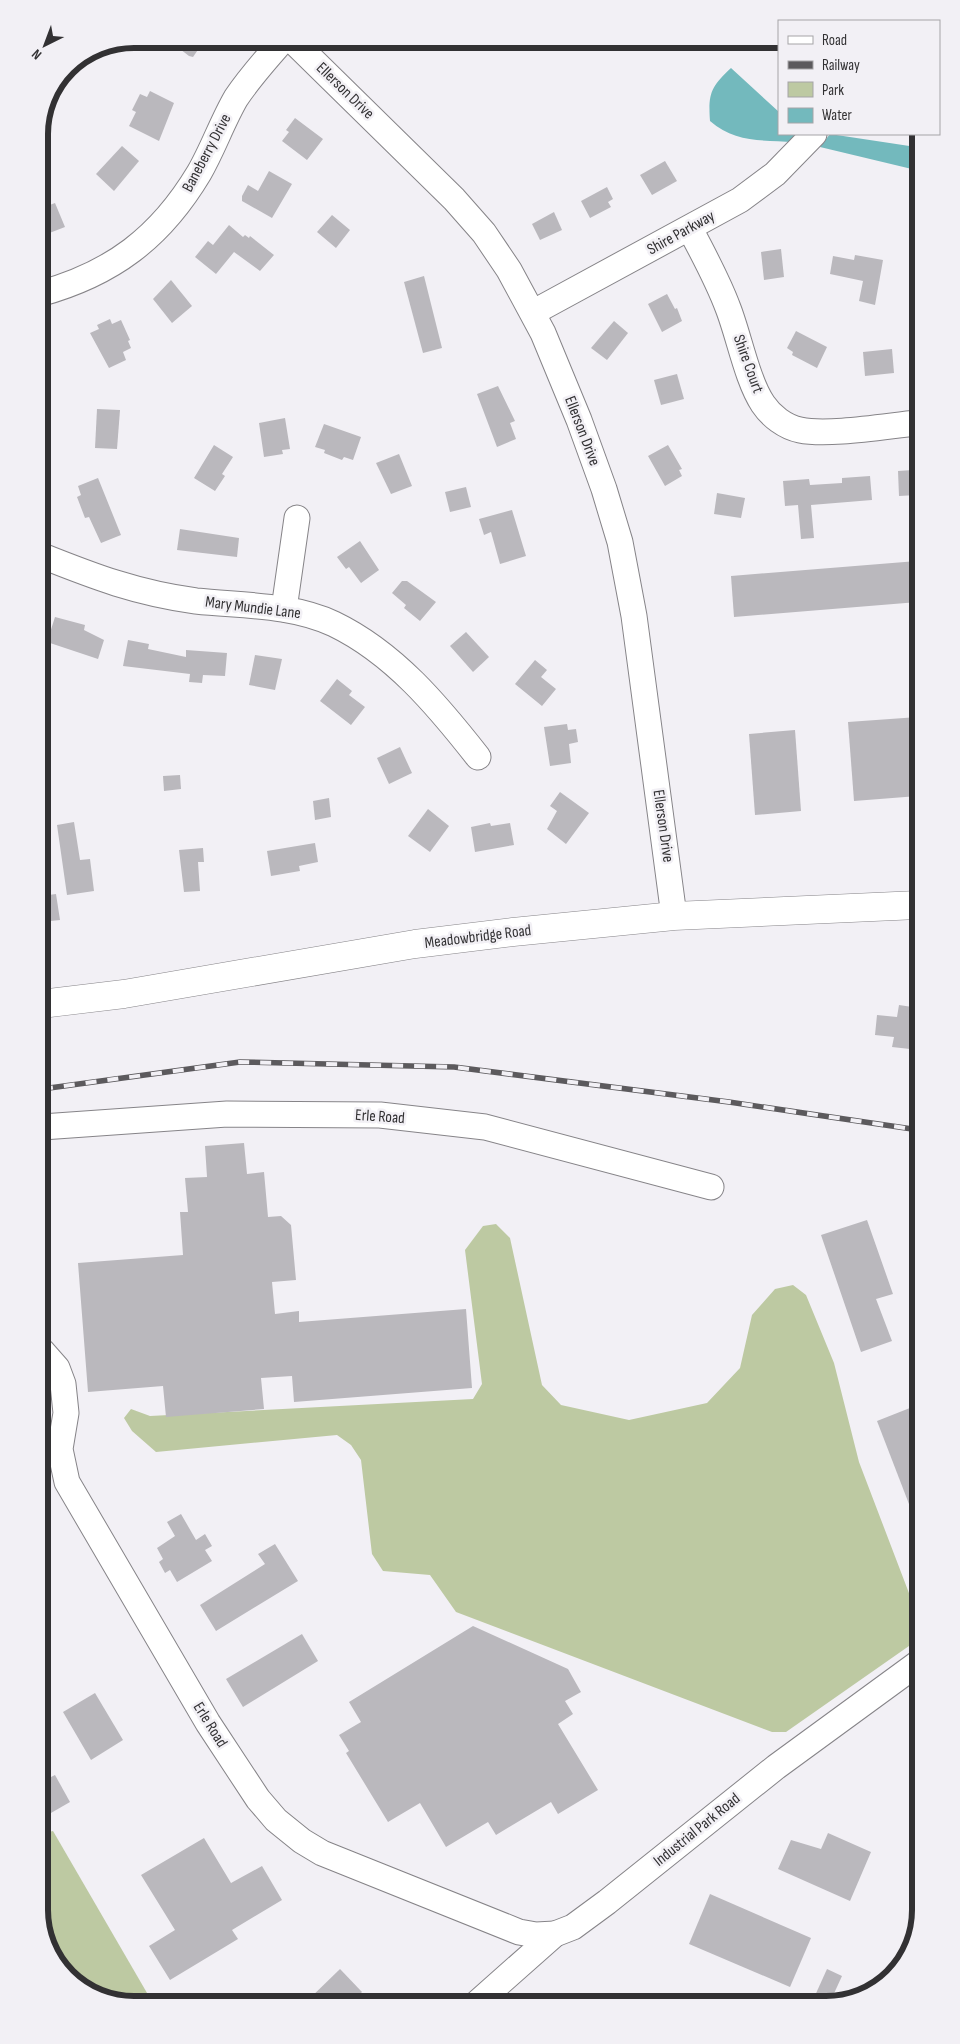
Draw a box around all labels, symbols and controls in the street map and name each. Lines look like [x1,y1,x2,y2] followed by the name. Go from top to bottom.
[20,20,70,70] north arrow
[778,20,940,135] legend
[822,31,847,50] text: Road
[28,45,45,63] text: N
[822,56,860,75] text: Railway
[312,59,378,123] street label: Ellerson Drive
[822,81,844,100] text: Park
[822,106,853,125] text: Water
[179,111,235,195] street label: Baneberry Drive
[644,207,718,259] street label: Shire Parkway
[729,332,767,396] street label: Shire Court
[560,393,604,469] street label: Ellerson Drive
[204,593,302,623] street label: Mary Mundie Lane
[649,789,677,863] street label: Ellerson Drive
[424,921,532,953] street label: Meadowbridge Road
[354,1106,406,1128] street label: Erle Road
[189,1699,231,1751] street label: Erle Road
[650,1789,744,1871] street label: Industrial Park Road

